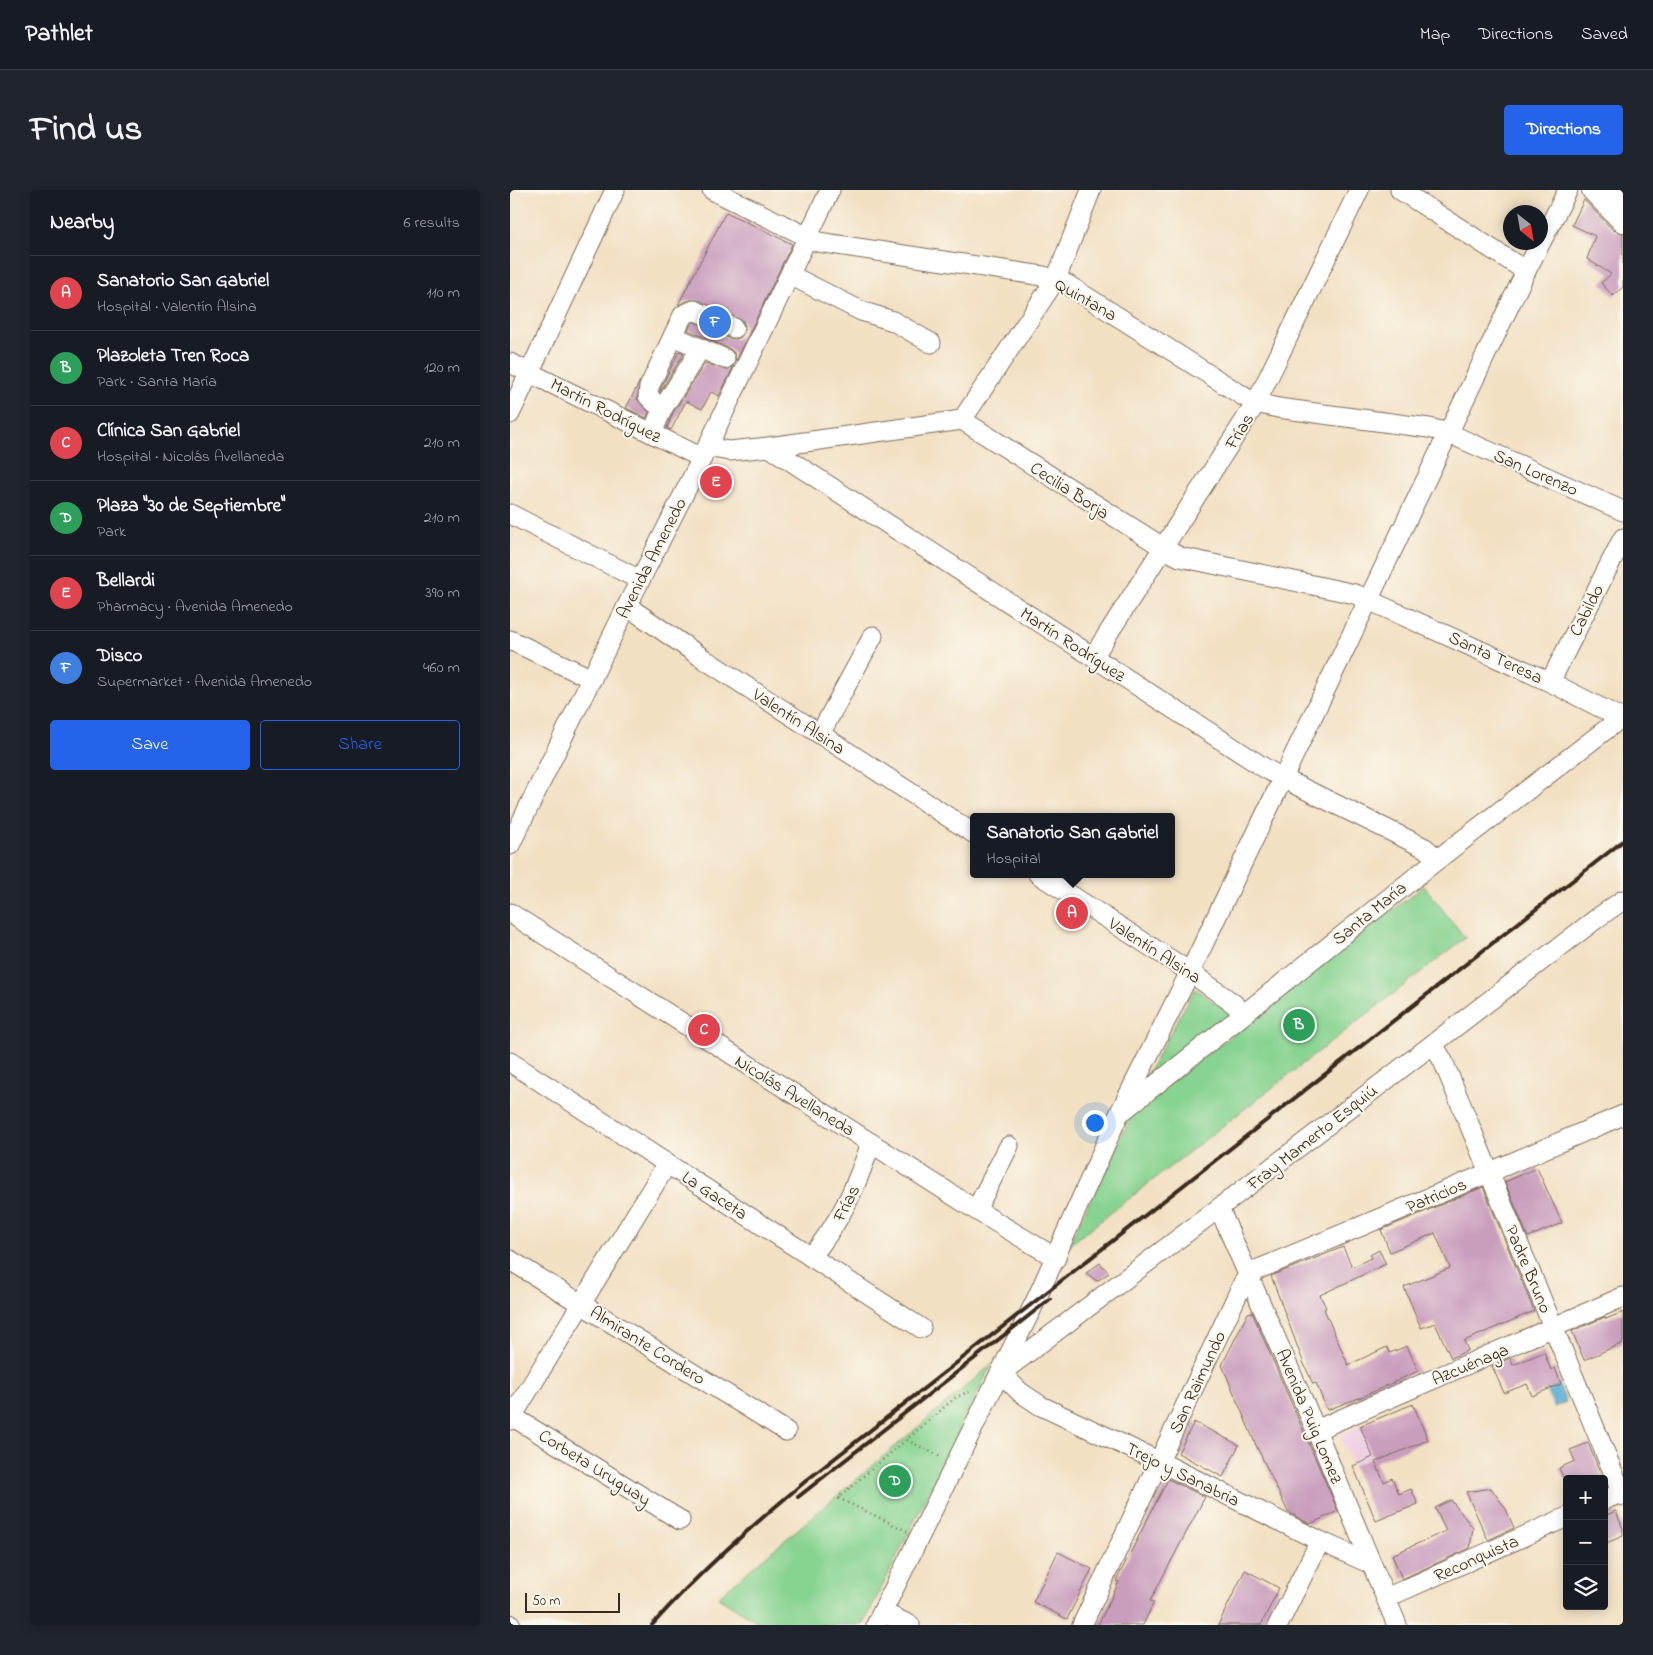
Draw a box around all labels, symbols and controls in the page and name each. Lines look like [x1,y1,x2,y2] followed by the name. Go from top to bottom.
[25,17,93,52] text: Pathlet
[1420,22,1450,48] text: Map
[1478,22,1553,48] text: Directions
[1581,22,1628,48] text: Saved
[30,105,142,156] text: Find us
[1504,105,1623,155] button: Directions
[1503,205,1548,250] north arrow
[50,208,114,238] text: Nearby
[403,211,460,235] text: 6 results
[97,268,269,295] text: Sanatorio San Gabriel
[1049,272,1121,329] street label: Quintana
[61,281,71,305] text: A
[426,281,460,305] text: 110 m
[97,295,257,319] text: Hospital · Valentín Alsina
[699,303,731,341] pin: F
[97,343,249,370] text: Plazoleta Tren Roca
[61,356,71,380] text: B
[424,356,460,380] text: 120 m
[97,370,217,394] text: Park · Santa María
[545,373,665,452] street label: Martín Rodríguez
[1219,409,1262,456] street label: Frías
[97,418,240,445] text: Clínica San Gabriel
[62,431,70,455] text: C
[424,431,460,455] text: 210 m
[1489,444,1582,504] street label: San Lorenzo
[97,445,284,469] text: Hospital · Nicolás Avellaneda
[1024,456,1114,527] street label: Cecilia Borja
[700,463,732,501] pin: E
[97,493,286,520] text: Plaza "30 de Septiembre"
[611,494,694,624] street label: Avenida Amenedo
[60,506,72,530] text: D
[424,506,460,530] text: 210 m
[97,520,126,544] text: Park
[97,568,155,595] text: Bellardi
[61,581,71,605] text: E
[425,581,460,605] text: 390 m
[1564,581,1612,641] street label: Cabildo
[97,595,293,619] text: Pharmacy · Avenida Amenedo
[1014,602,1130,691] street label: Martín Rodríguez
[1444,626,1547,692] street label: Santa Teresa
[97,643,142,670] text: Disco
[61,656,71,680] text: F
[423,656,460,680] text: 460 m
[97,670,312,694] text: Supermarket · Avenida Amenedo
[746,682,849,762] street label: Valentín Alsina
[50,720,250,770] button: Save
[260,720,460,770] button: Share
[970,813,1175,878] popup
[986,820,1159,847] text: Sanatorio San Gabriel
[986,847,1041,871] text: Hospital
[1327,876,1413,953] street label: Santa María
[1056,894,1088,932] pin: A
[1102,911,1205,991] street label: Valentín Alsina
[1283,1006,1315,1044] pin: B
[688,1011,720,1049] pin: C
[729,1049,859,1144] street label: Nicolás Avellaneda
[1242,1079,1384,1199] street label: Fray Mamerto Esquiú
[1082,1110,1108,1136] your location
[676,1166,752,1228] street label: La Gaceta
[1402,1172,1471,1221] street label: Patricios
[827,1181,868,1228] street label: Frías
[1497,1222,1557,1318] street label: Padre Bruno
[584,1301,710,1393] street label: Almirante Cordero
[1164,1327,1234,1438] street label: San Raimundo
[1428,1338,1514,1395] street label: Azcuénaga
[1267,1345,1348,1489] street label: Avenida Puig Lomez
[532,1424,655,1514] street label: Corbeta Uruguay
[1121,1437,1243,1515] street label: Trejo y Sanabria
[879,1462,911,1500] pin: D
[1563,1475,1608,1610] map controls
[1563,1475,1608,1520] button: +
[1563,1520,1608,1565] button: −
[1430,1530,1523,1590] street label: Reconquista
[1563,1565,1608,1610] button: layers
[525,1590,620,1613] scale bar
[532,1591,560,1612] text: 50 m

